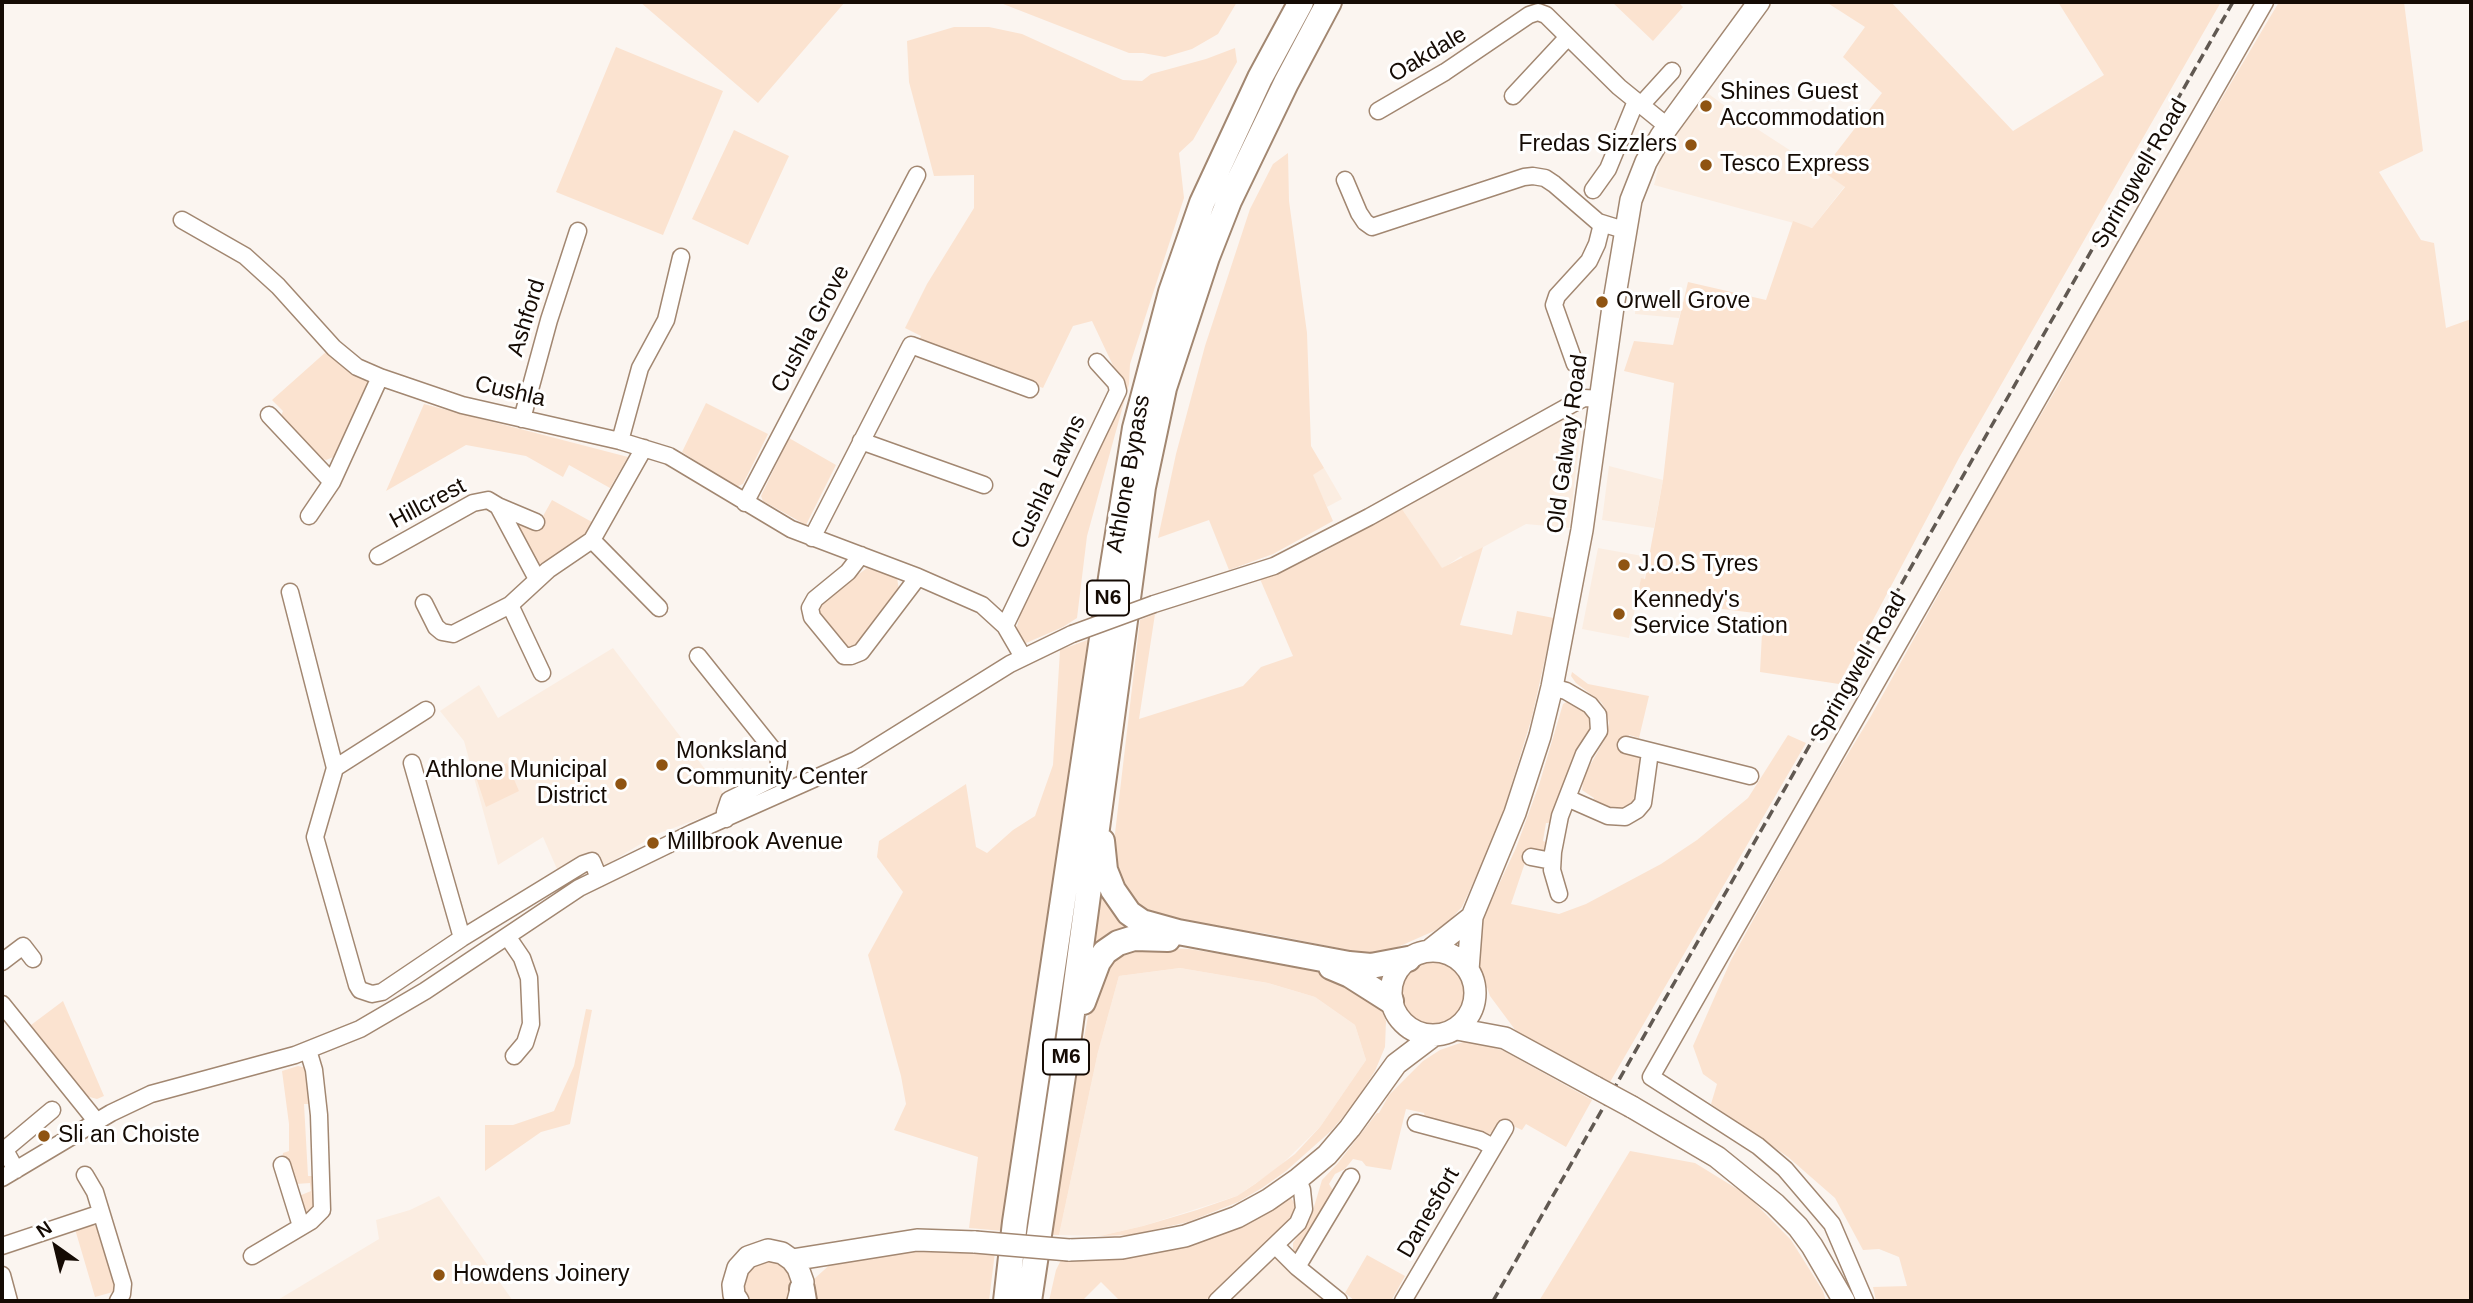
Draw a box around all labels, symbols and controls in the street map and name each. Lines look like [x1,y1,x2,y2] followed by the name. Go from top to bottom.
[1384,21,1472,89] street label: Oakdale
[1720,79,1885,133] place label: Shines Guest Accommodation
[2086,95,2194,253] street label: Springwell Road
[1698,98,1714,114] marker: Shines Guest Accommodation
[1519,131,1677,159] place label: Fredas Sizzlers
[1683,137,1699,153] marker: Fredas Sizzlers
[1720,151,1870,179] place label: Tesco Express
[1698,157,1714,173] marker: Tesco Express
[766,260,856,398] street label: Cushla Grove
[502,276,552,360] street label: Ashford
[1616,288,1750,316] place label: Orwell Grove
[1594,294,1610,310] marker: Orwell Grove
[1542,353,1594,535] street label: Old Galway Road
[472,371,548,413] street label: Cushla
[1102,393,1156,555] street label: Athlone Bypass
[1006,411,1092,553] street label: Cushla Lawns
[385,473,471,535] street label: Hillcrest
[1638,551,1758,579] place label: J.O.S Tyres
[1616,557,1632,573] marker: J.O.S Tyres
[1087,580,1129,616] road number: N6
[1633,587,1788,641] place label: Kennedy's Service Station
[1805,588,1913,746] street label: Springwell Road
[1611,606,1627,622] marker: Kennedy's Service Station
[676,738,868,792] place label: Monksland Community Center
[425,757,607,811] place label: Athlone Municipal District
[654,757,670,773] marker: Monksland Community Center
[613,776,629,792] marker: Athlone Municipal District
[667,829,843,857] place label: Millbrook Avenue
[645,835,661,851] marker: Millbrook Avenue
[1043,1040,1089,1074] road number: M6
[58,1122,200,1150] place label: Sli an Choiste
[36,1128,52,1144] marker: Sli an Choiste
[1392,1163,1466,1263] street label: Danesfort
[21,1212,91,1282] north arrow
[32,1217,56,1242] text: N
[453,1261,629,1289] place label: Howdens Joinery
[431,1267,447,1283] marker: Howdens Joinery

